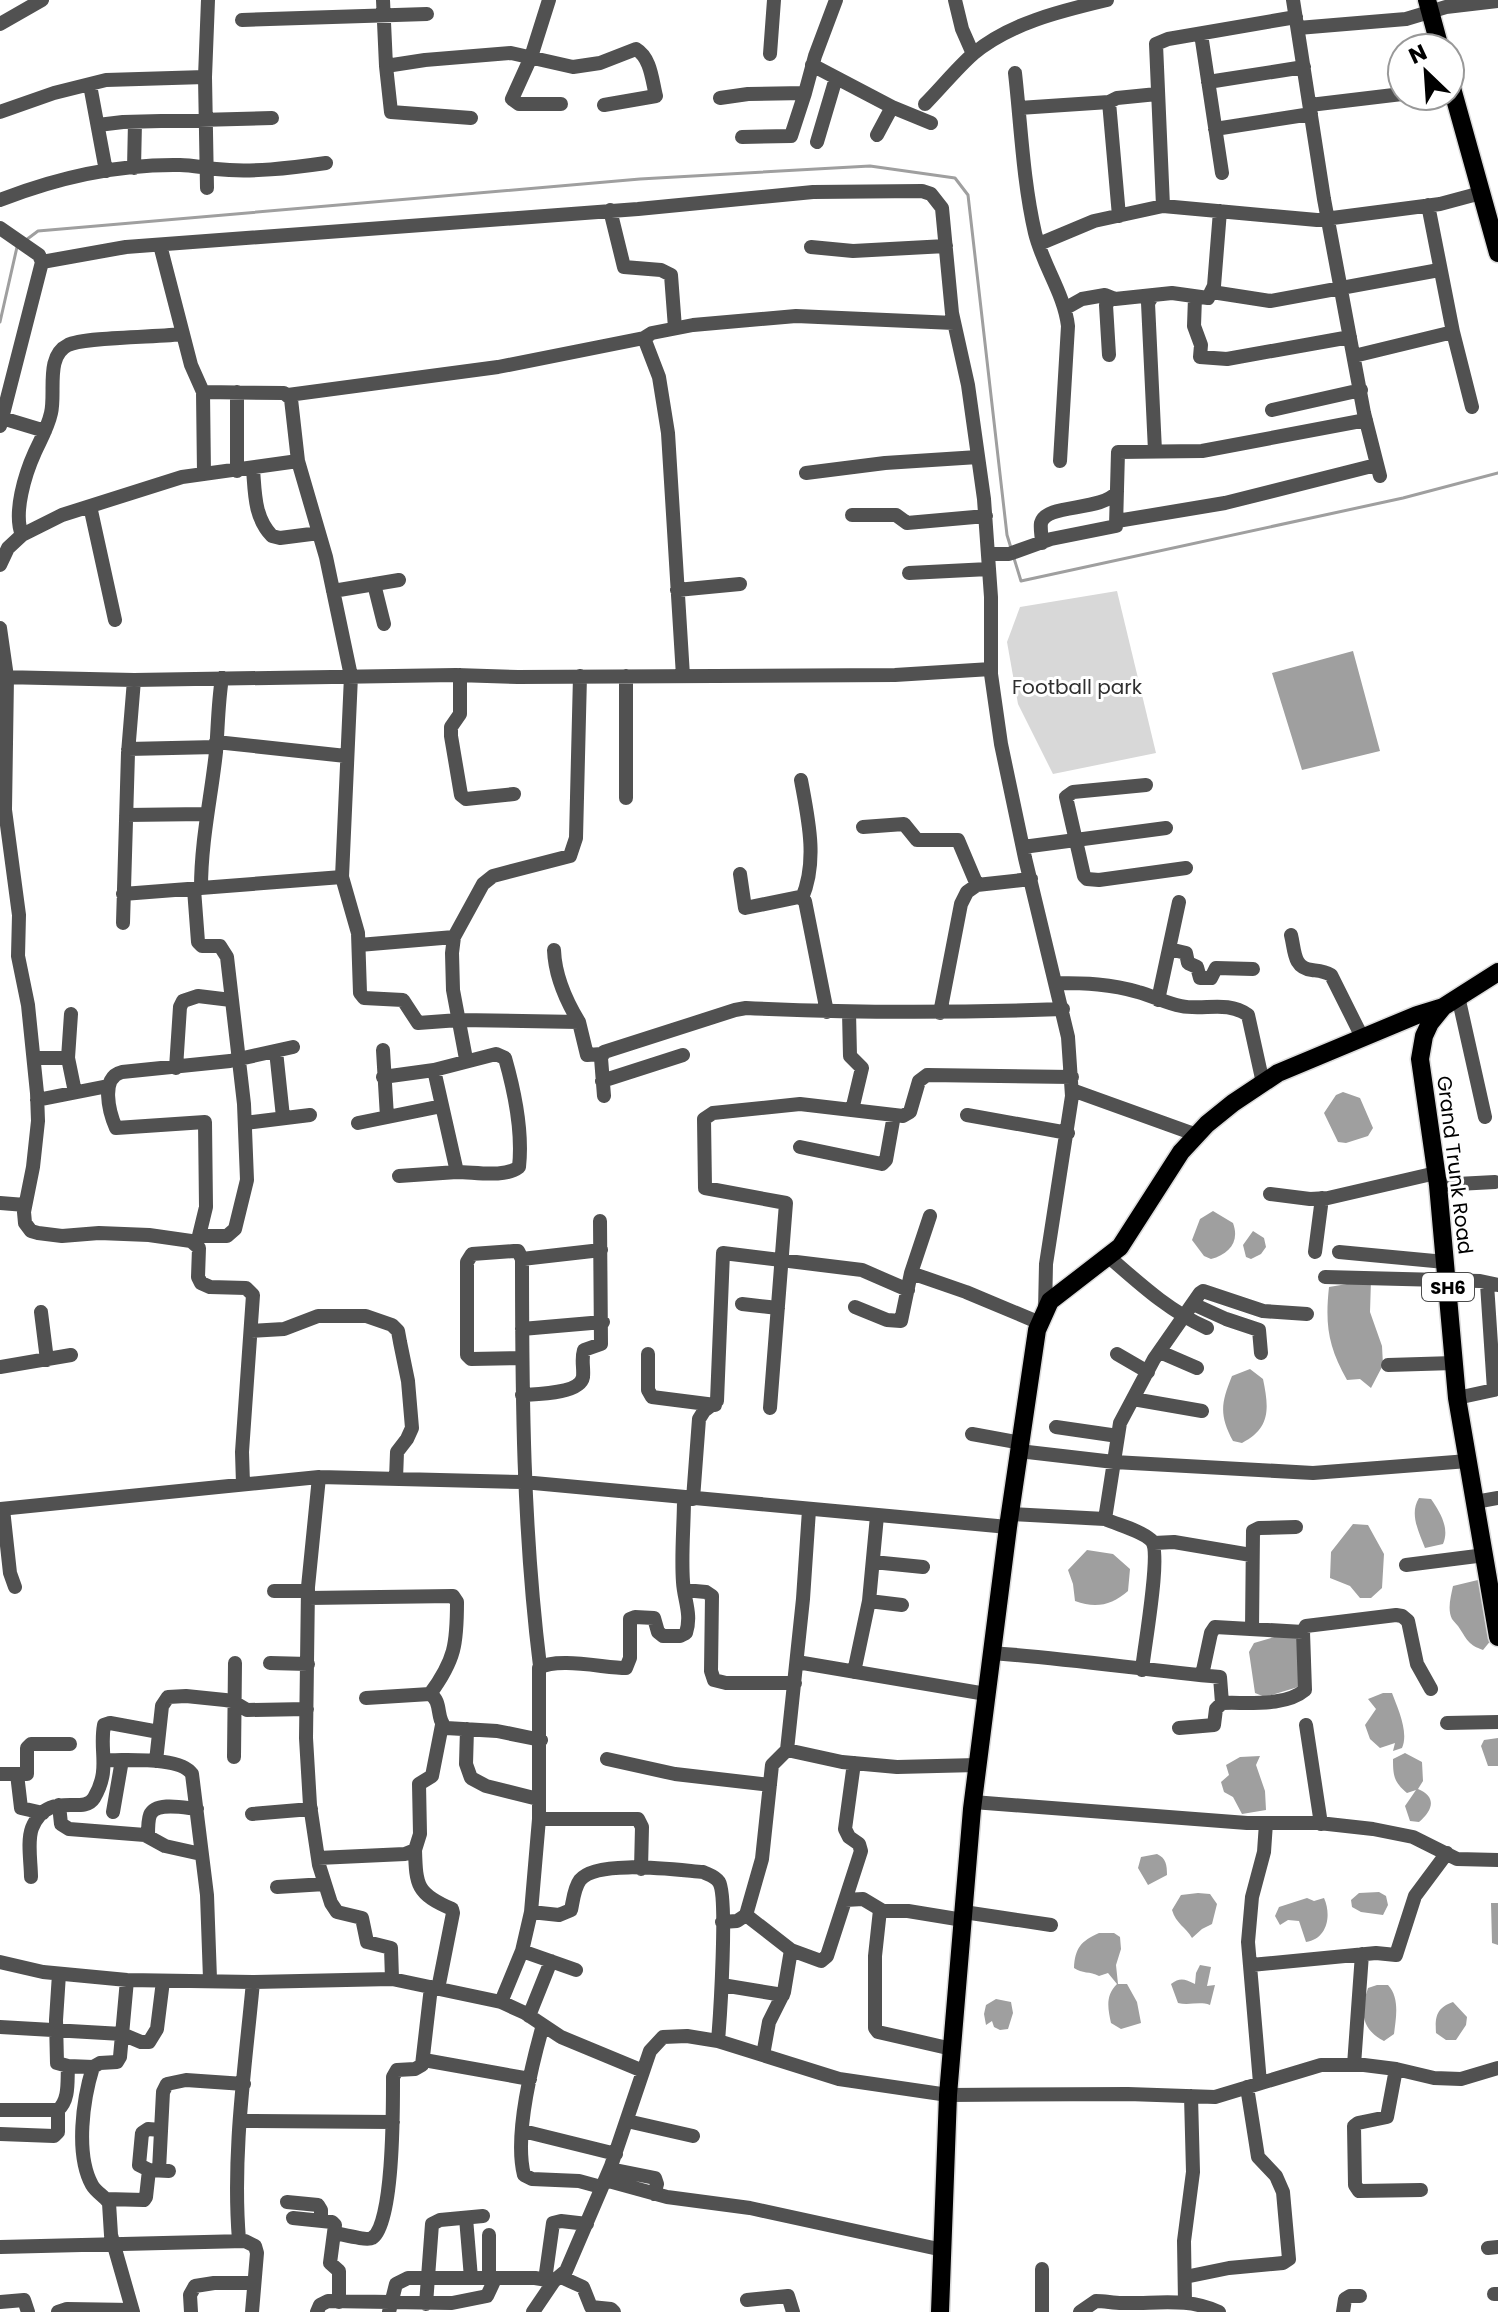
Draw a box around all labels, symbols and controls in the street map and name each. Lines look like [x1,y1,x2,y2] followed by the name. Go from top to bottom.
[1386,32,1466,112] north arrow
[1404,37,1432,72] text: N
[1012,673,1143,701] park label: Football park
[1430,1074,1480,1256] street label: Grand Trunk Road
[1422,1273,1474,1301] road number: SH6

